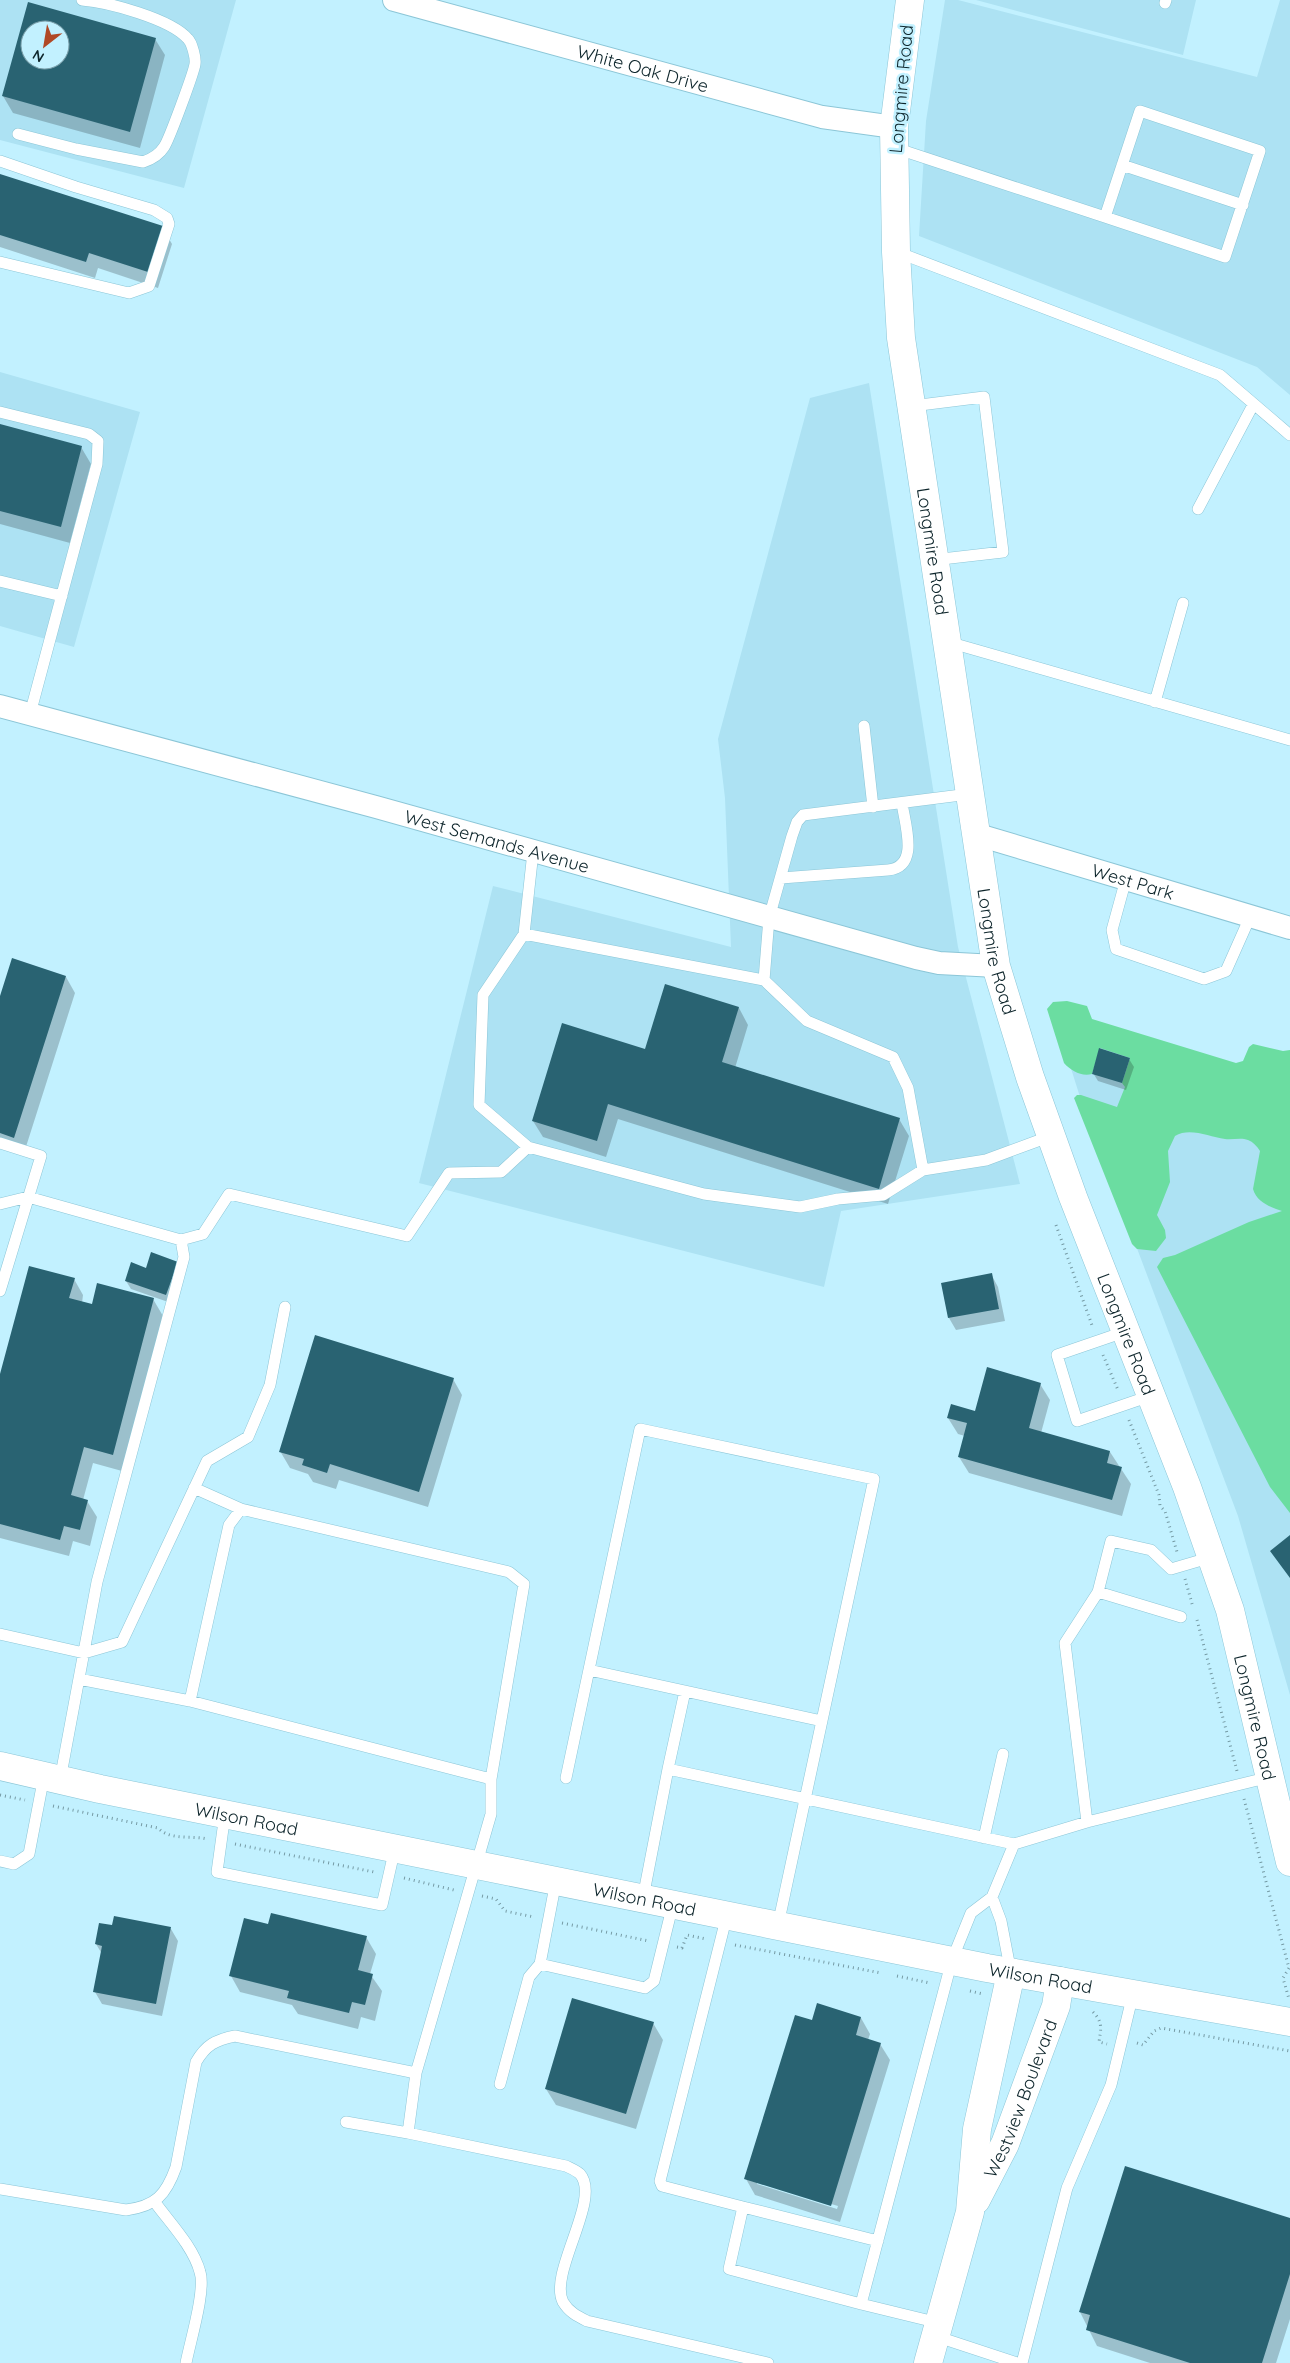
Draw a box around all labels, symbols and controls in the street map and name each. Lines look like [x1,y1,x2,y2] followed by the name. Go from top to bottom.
[20,20,70,70] north arrow
[884,24,918,154] street label: Longmire Road
[575,39,711,97] street label: White Oak Drive
[29,46,47,67] text: N
[912,486,954,617] street label: Longmire Road
[402,804,592,878] street label: West Semands Avenue
[1089,858,1177,904] street label: West Park
[973,886,1022,1017] street label: Longmire Road
[1093,1270,1161,1398] street label: Longmire Road
[1229,1652,1282,1783] street label: Longmire Road
[193,1797,300,1840] street label: Wilson Road
[591,1877,698,1920] street label: Wilson Road
[987,1957,1094,1998] street label: Wilson Road
[978,2016,1062,2182] street label: Westview Boulevard

